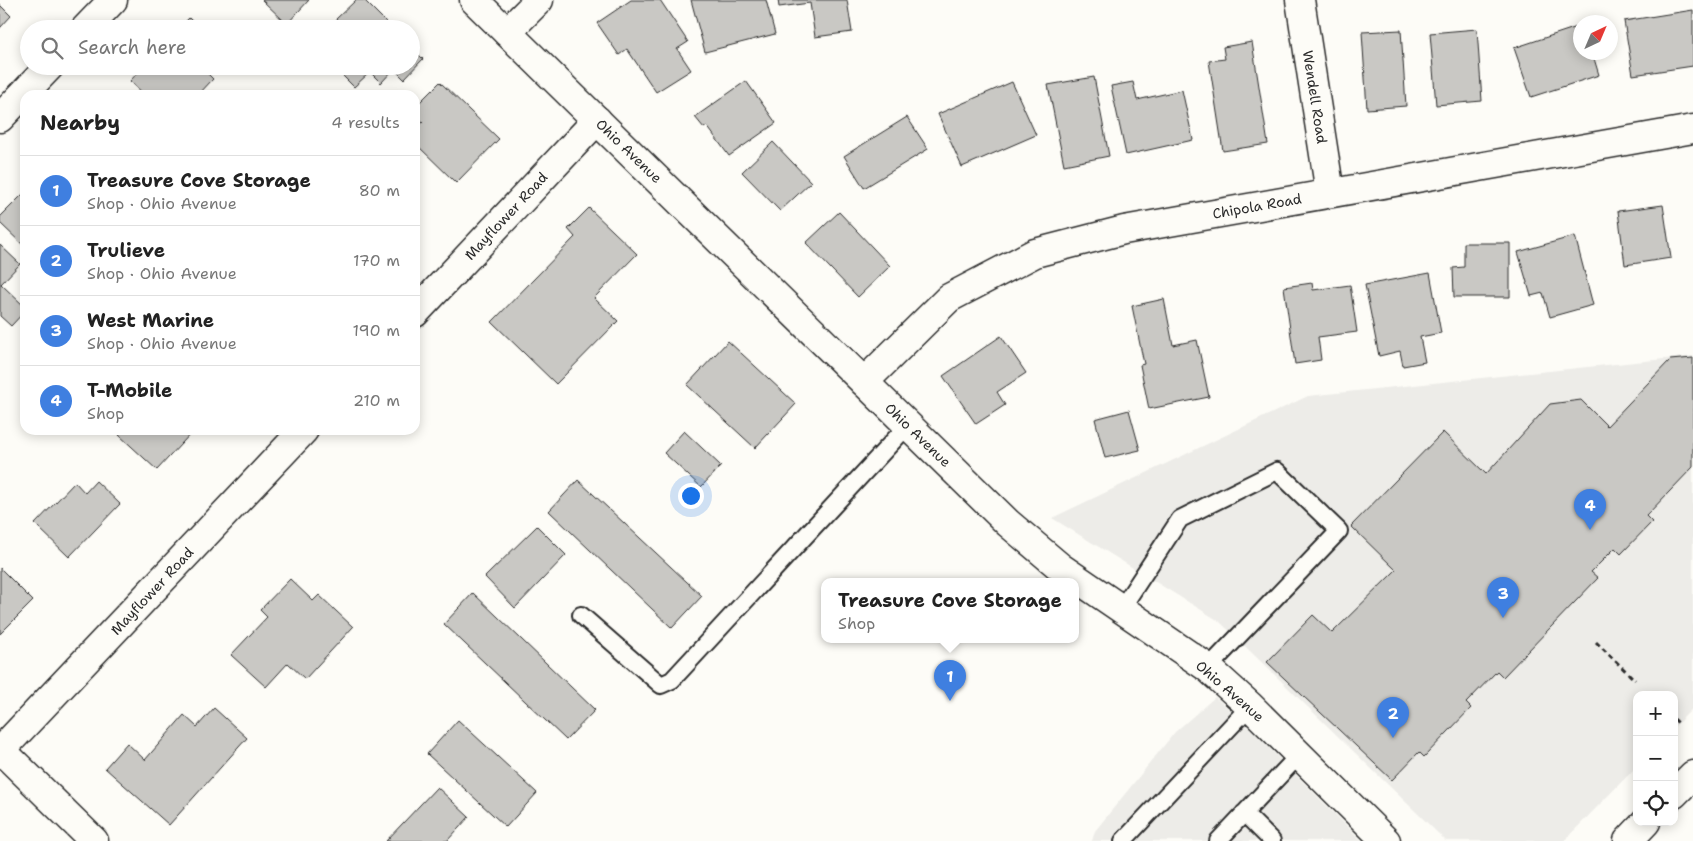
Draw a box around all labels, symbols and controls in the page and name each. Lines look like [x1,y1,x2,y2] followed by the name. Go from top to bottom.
[1573,15,1618,60] north arrow
[20,20,420,75] search box
[38,34,66,62] icon: search
[78,35,187,60] text: Search here
[1299,49,1331,145] street label: Wendell Road
[40,109,120,137] text: Nearby
[331,112,400,133] text: 4 results
[592,115,666,187] street label: Ohio Avenue
[87,168,311,193] text: Treasure Cove Storage
[461,168,551,264] street label: Mayflower Road
[52,180,60,201] text: 1
[359,180,400,201] text: 80 m
[1211,189,1303,223] street label: Chipola Road
[87,193,237,214] text: Shop · Ohio Avenue
[87,238,165,263] text: Trulieve
[50,250,62,271] text: 2
[353,250,400,271] text: 170 m
[87,263,237,284] text: Shop · Ohio Avenue
[87,308,214,333] text: West Marine
[50,320,62,341] text: 3
[353,320,400,341] text: 190 m
[87,333,237,354] text: Shop · Ohio Avenue
[87,378,173,403] text: T-Mobile
[50,390,62,411] text: 4
[353,390,400,411] text: 210 m
[881,399,955,471] street label: Ohio Avenue
[87,403,124,424] text: Shop
[678,483,704,509] your location
[1574,489,1606,530] pin: 4
[107,543,197,639] street label: Mayflower Road
[1487,577,1519,618] pin: 3
[821,578,1079,643] popup
[838,588,1062,613] text: Treasure Cove Storage
[838,613,875,634] text: Shop
[1192,656,1268,726] street label: Ohio Avenue
[934,660,966,701] pin: 1
[1633,691,1678,826] map controls
[1633,691,1678,736] button: +
[1377,697,1409,738] pin: 2
[1633,736,1678,781] button: −
[1633,781,1678,826] button: locate

